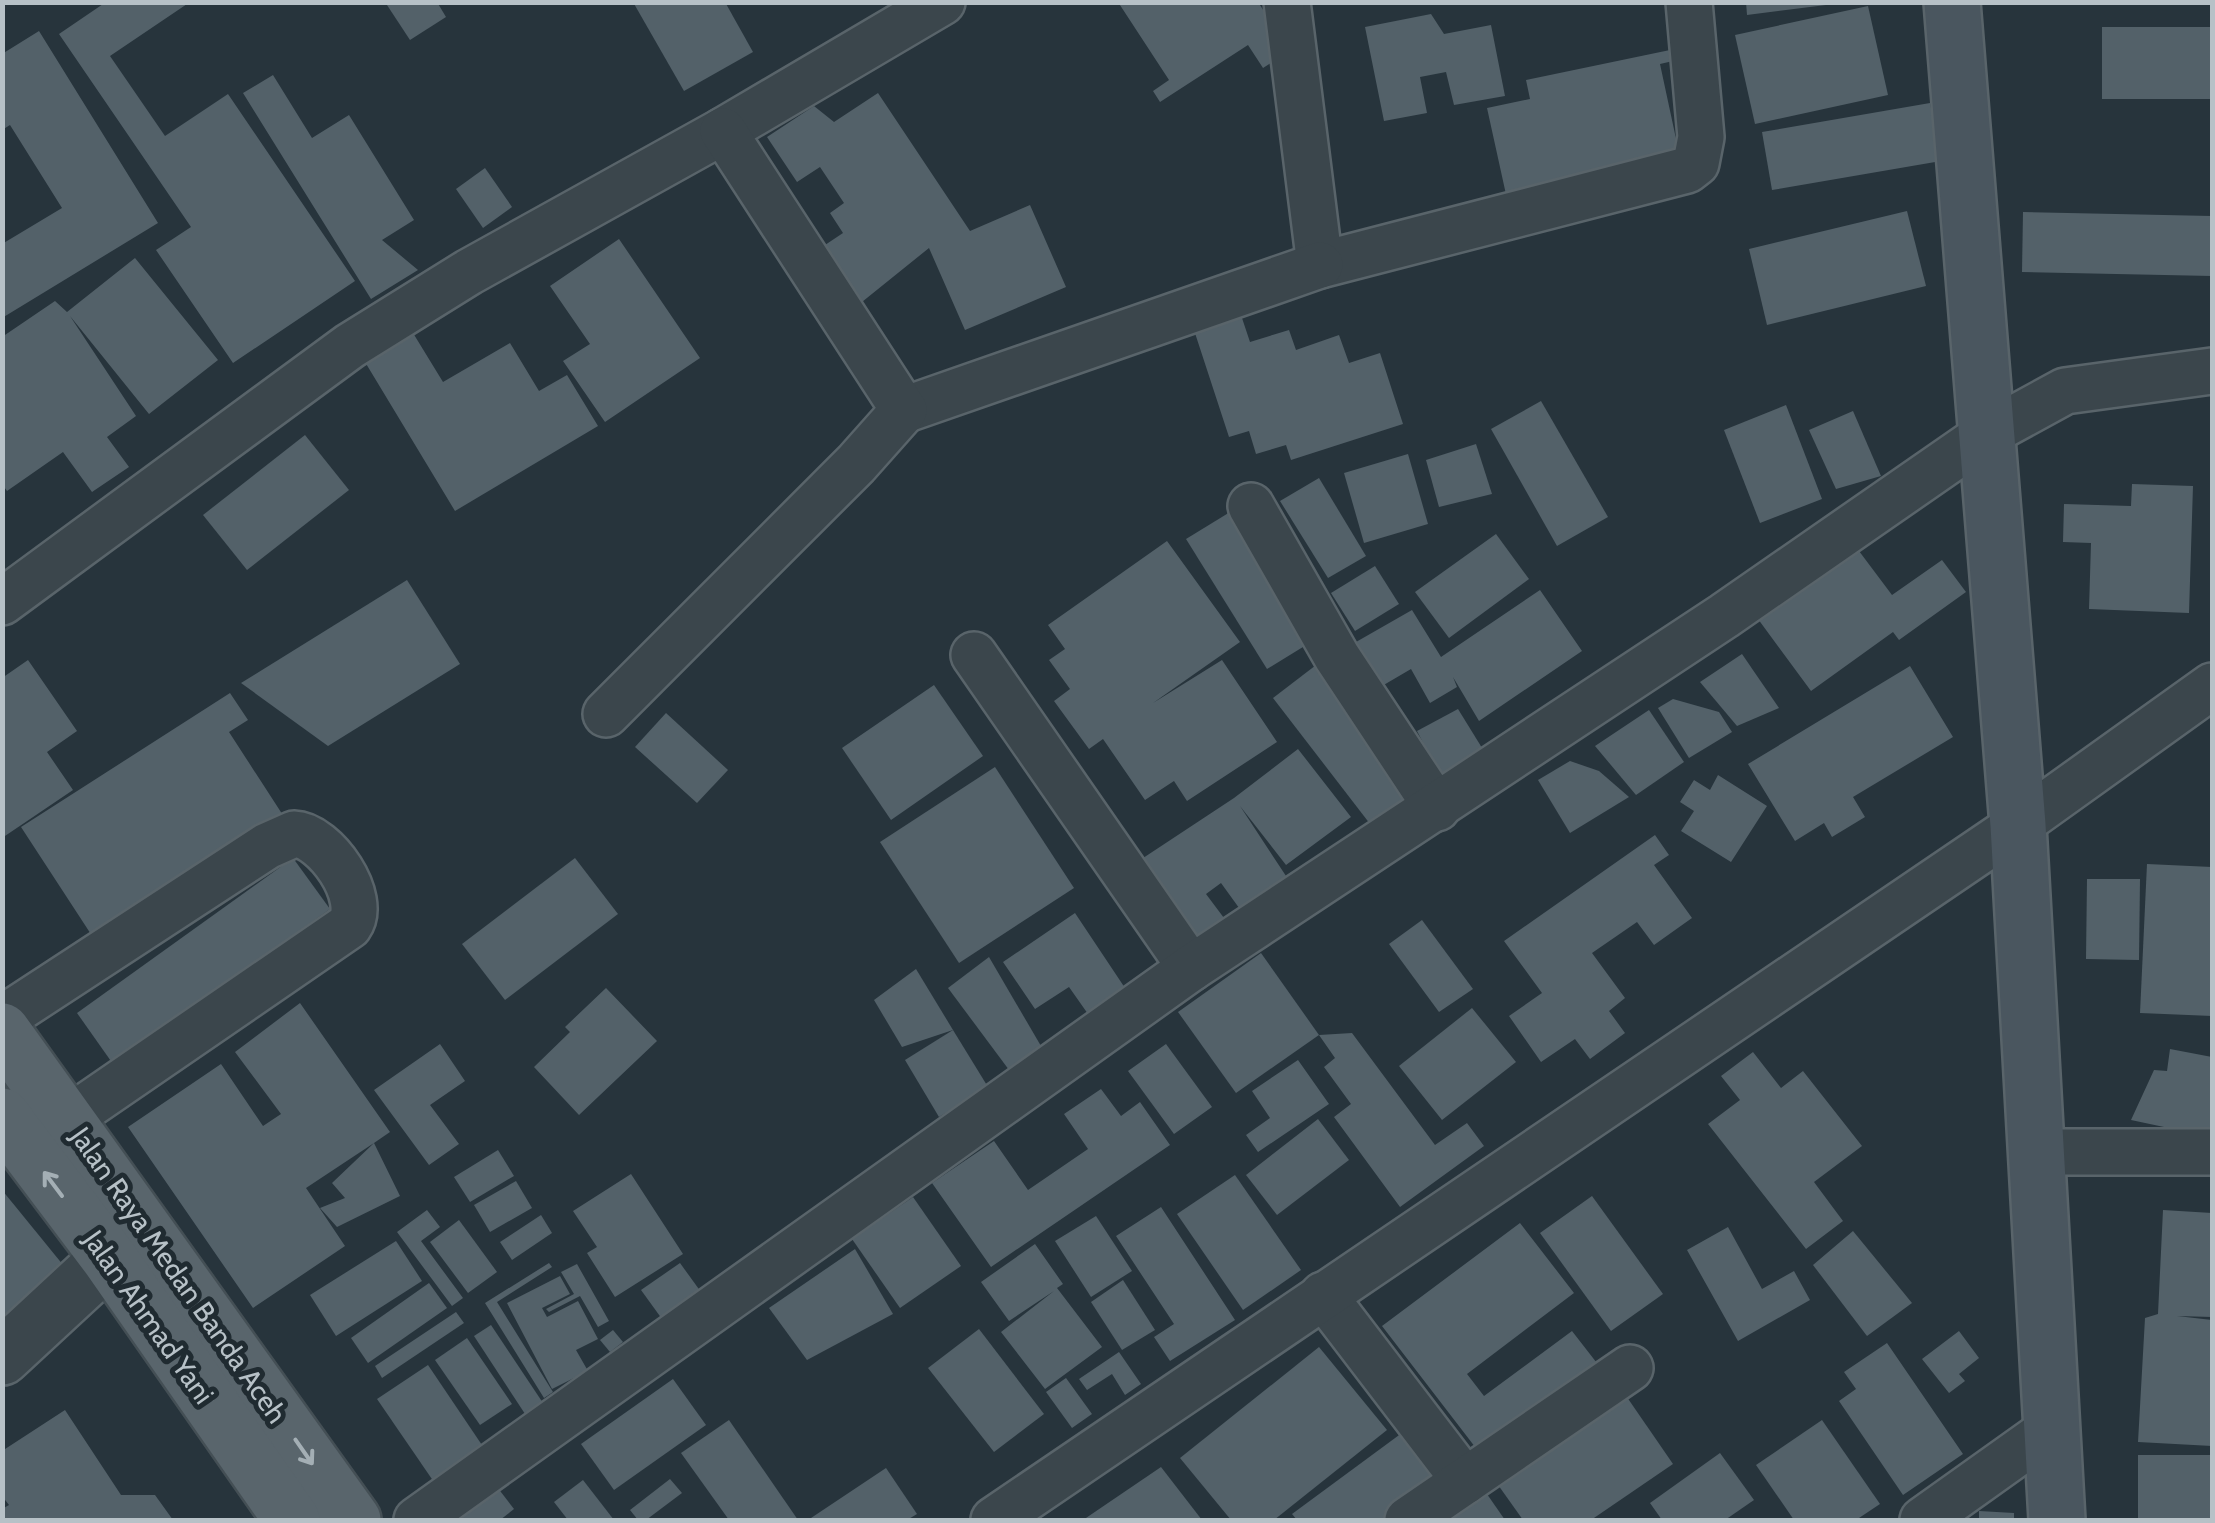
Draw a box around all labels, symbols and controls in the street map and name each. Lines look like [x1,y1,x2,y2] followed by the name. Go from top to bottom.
[63,1120,294,1429] street label: Jalan Raya Medan Banda Aceh
[43,1171,64,1198] one-way arrow
[76,1223,221,1410] street label: Jalan Ahmad Yani
[293,1437,314,1465] one-way arrow

